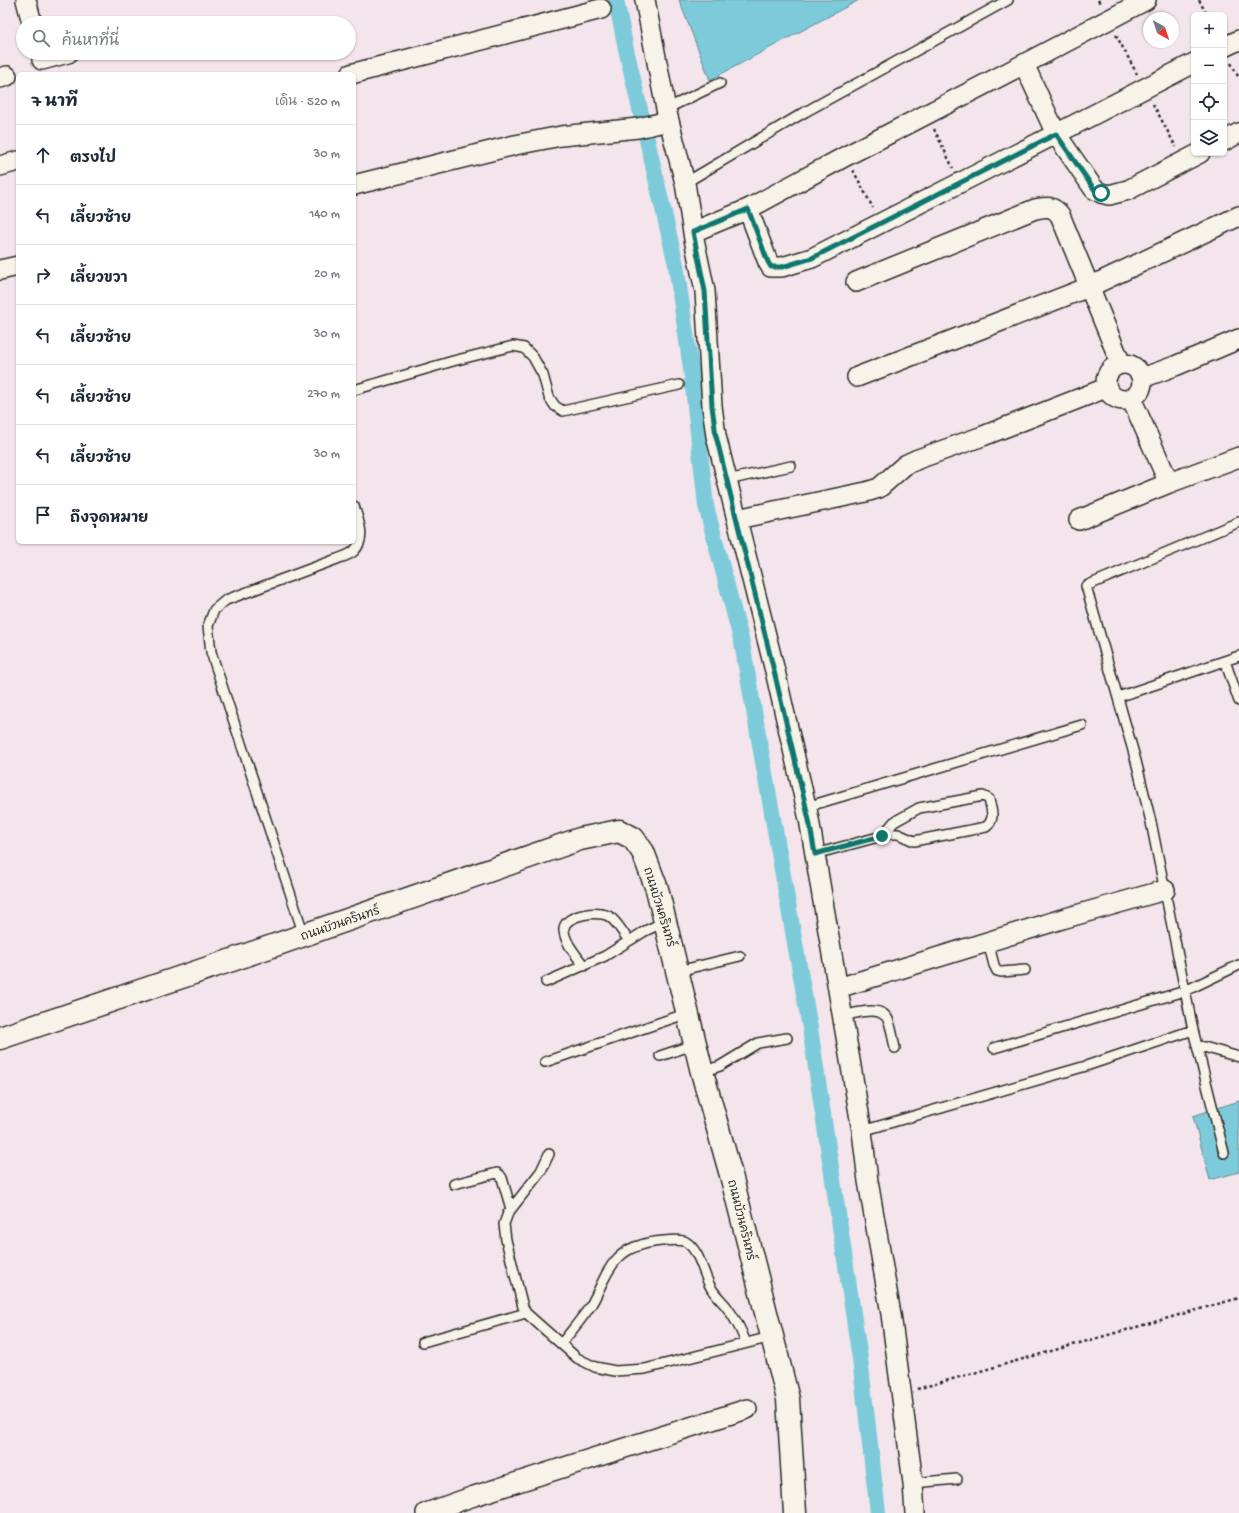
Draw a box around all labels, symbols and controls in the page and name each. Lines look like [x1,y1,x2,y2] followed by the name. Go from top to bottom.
[1143,12,1179,48] north arrow
[1191,12,1227,156] map controls
[1191,12,1227,48] button: +
[16,16,356,60] search box
[30,27,52,49] icon: search
[62,33,119,51] text: ค้นหาที่นี่
[1191,48,1227,84] button: −
[1191,84,1227,120] button: locate
[32,93,78,113] text: 7 นาที
[275,95,340,110] text: เดิน · 520 m
[1191,120,1227,156] button: layers
[32,144,54,166] icon: ahead
[314,147,340,162] text: 30 m
[70,150,116,168] text: ตรงไป
[1092,184,1110,202] route start
[32,204,54,226] icon: left
[309,207,340,222] text: 140 m
[70,210,131,228] text: เลี้ยวซ้าย
[32,264,54,286] icon: right
[314,267,340,282] text: 20 m
[70,270,128,288] text: เลี้ยวขวา
[32,324,54,346] icon: left
[314,327,340,342] text: 30 m
[70,330,131,348] text: เลี้ยวซ้าย
[32,384,54,406] icon: left
[307,387,340,402] text: 270 m
[70,390,131,408] text: เลี้ยวซ้าย
[32,444,54,466] icon: left
[314,447,340,462] text: 30 m
[70,450,131,468] text: เลี้ยวซ้าย
[32,504,54,526] icon: arrive
[70,510,148,528] text: ถึงจุดหมาย
[873,827,891,845] route end
[639,865,680,950] street label: ถนนบัวนครินทร์
[298,902,383,945] street label: ถนนบัวนครินทร์
[723,1178,760,1263] street label: ถนนบัวนครินทร์

